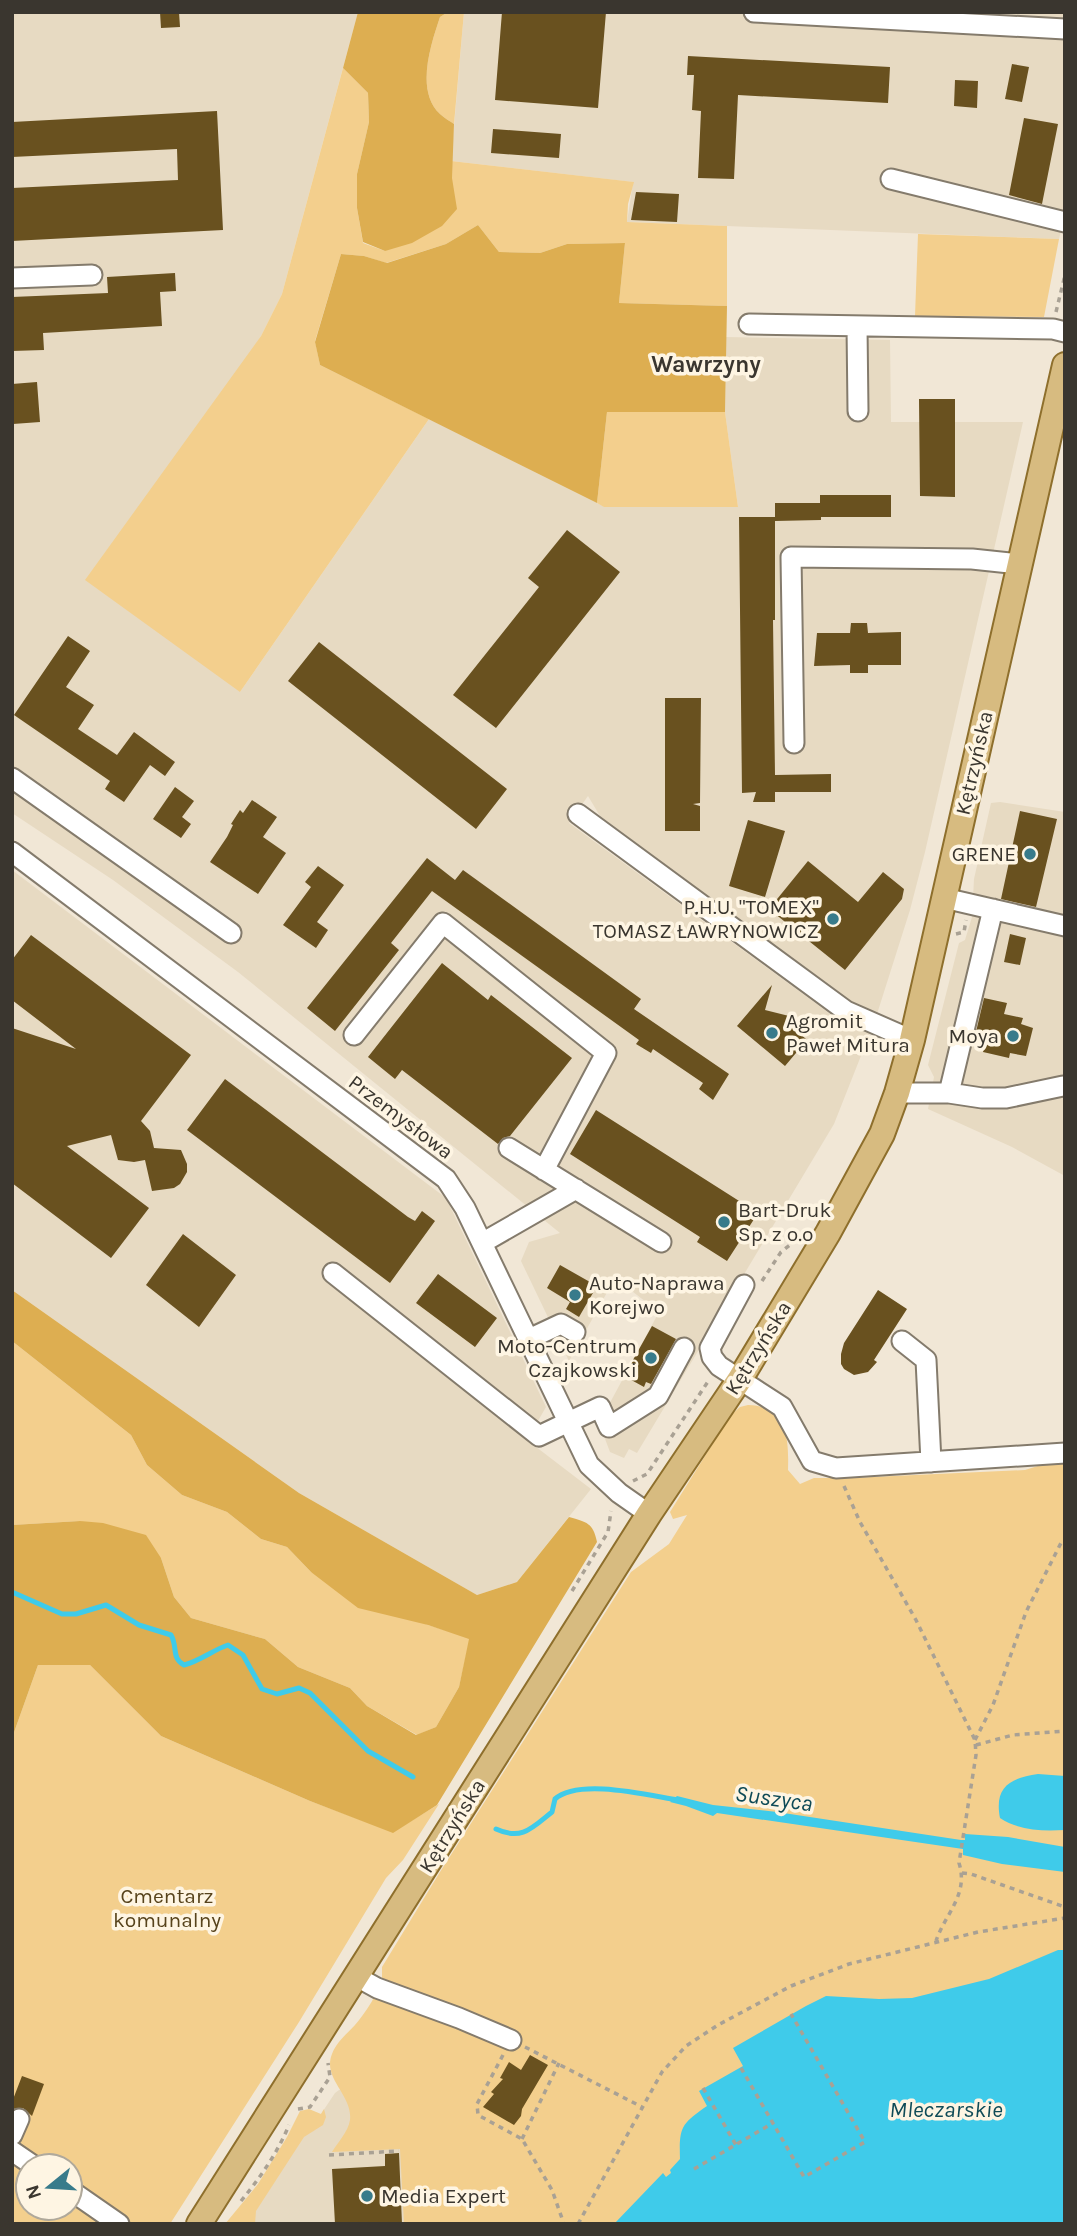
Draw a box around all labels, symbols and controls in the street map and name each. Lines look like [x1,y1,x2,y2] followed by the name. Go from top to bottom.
[651,351,761,378] district label: Wawrzyny
[950,709,998,817] street label: Kętrzyńska
[952,842,1016,866] place label: GRENE
[1022,846,1038,862] marker: GRENE
[593,895,819,943] place label: P.H.U. "TOMEX" TOMASZ ŁAWRYNOWICZ
[825,911,841,927] marker: P.H.U. "TOMEX" TOMASZ ŁAWRYNOWICZ
[786,1009,910,1057] place label: Agromit Paweł Mitura
[948,1024,999,1048] place label: Moya
[764,1025,780,1041] marker: Agromit Paweł Mitura
[1005,1028,1021,1044] marker: Moya
[344,1070,458,1164] street label: Przemysłowa
[738,1198,832,1246] place label: Bart-Druk Sp. z o.o
[716,1214,732,1230] marker: Bart-Druk Sp. z o.o
[589,1271,725,1319] place label: Auto-Naprawa Korejwo
[567,1287,583,1303] marker: Auto-Naprawa Korejwo
[720,1297,796,1399] street label: Kętrzyńska
[497,1334,637,1382] place label: Moto-Centrum Czajkowski
[643,1350,659,1366] marker: Moto-Centrum Czajkowski
[414,1775,490,1877] street label: Kętrzyńska
[733,1780,814,1817] water label: Suszyca
[113,1884,221,1932] park label: Cmentarz komunalny
[889,2096,1003,2123] water label: Mleczarskie
[14,2152,84,2222] north arrow
[21,2182,46,2202] text: N
[381,2184,506,2208] place label: Media Expert
[359,2188,375,2204] marker: Media Expert

